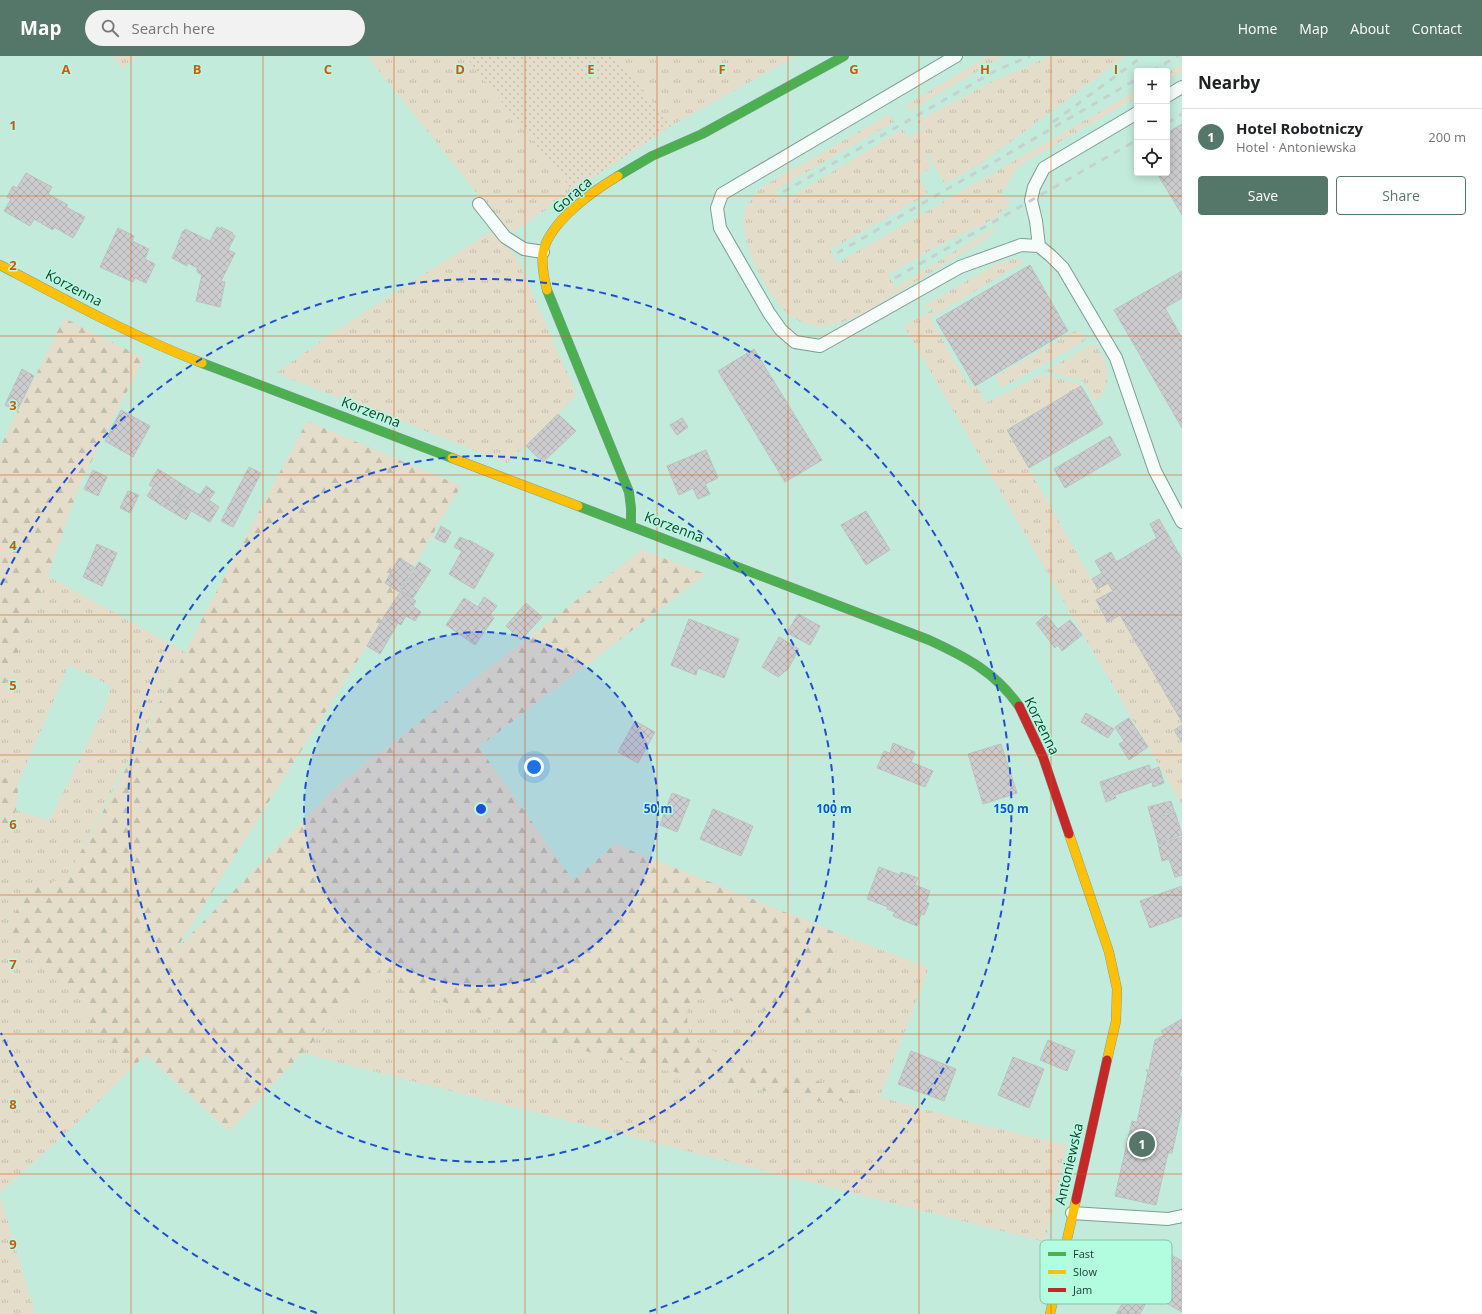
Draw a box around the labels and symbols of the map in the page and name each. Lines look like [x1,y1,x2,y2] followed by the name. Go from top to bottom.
[62,60,71,78] text: A
[193,60,202,78] text: B
[324,60,332,78] text: C
[455,60,465,78] text: D
[587,60,595,78] text: E
[718,60,726,78] text: F
[849,60,859,78] text: G
[980,60,990,78] text: H
[1114,60,1118,78] text: I
[9,116,17,134] text: 1
[548,172,595,217] street label: Gorąca
[9,256,17,274] text: 2
[42,265,106,311] street label: Korzenna
[339,392,404,432] street label: Korzenna
[9,396,17,414] text: 3
[642,507,707,547] street label: Korzenna
[9,536,17,554] text: 4
[9,676,17,694] text: 5
[1020,694,1065,758] street label: Korzenna
[524,757,544,777] your location
[644,800,672,817] text: 50 m
[816,800,852,817] text: 100 m
[993,800,1029,817] text: 150 m
[474,802,488,816] centre of rings
[9,815,17,833] text: 6
[9,955,17,973] text: 7
[9,1095,17,1113] text: 8
[1050,1121,1087,1207] street label: Antoniewska
[1129,1129,1155,1159] pin: 1
[9,1235,17,1253] text: 9
[1040,1240,1172,1304] legend
[1073,1246,1094,1261] text: Fast
[1073,1264,1097,1279] text: Slow
[1072,1282,1092,1297] text: Jam

